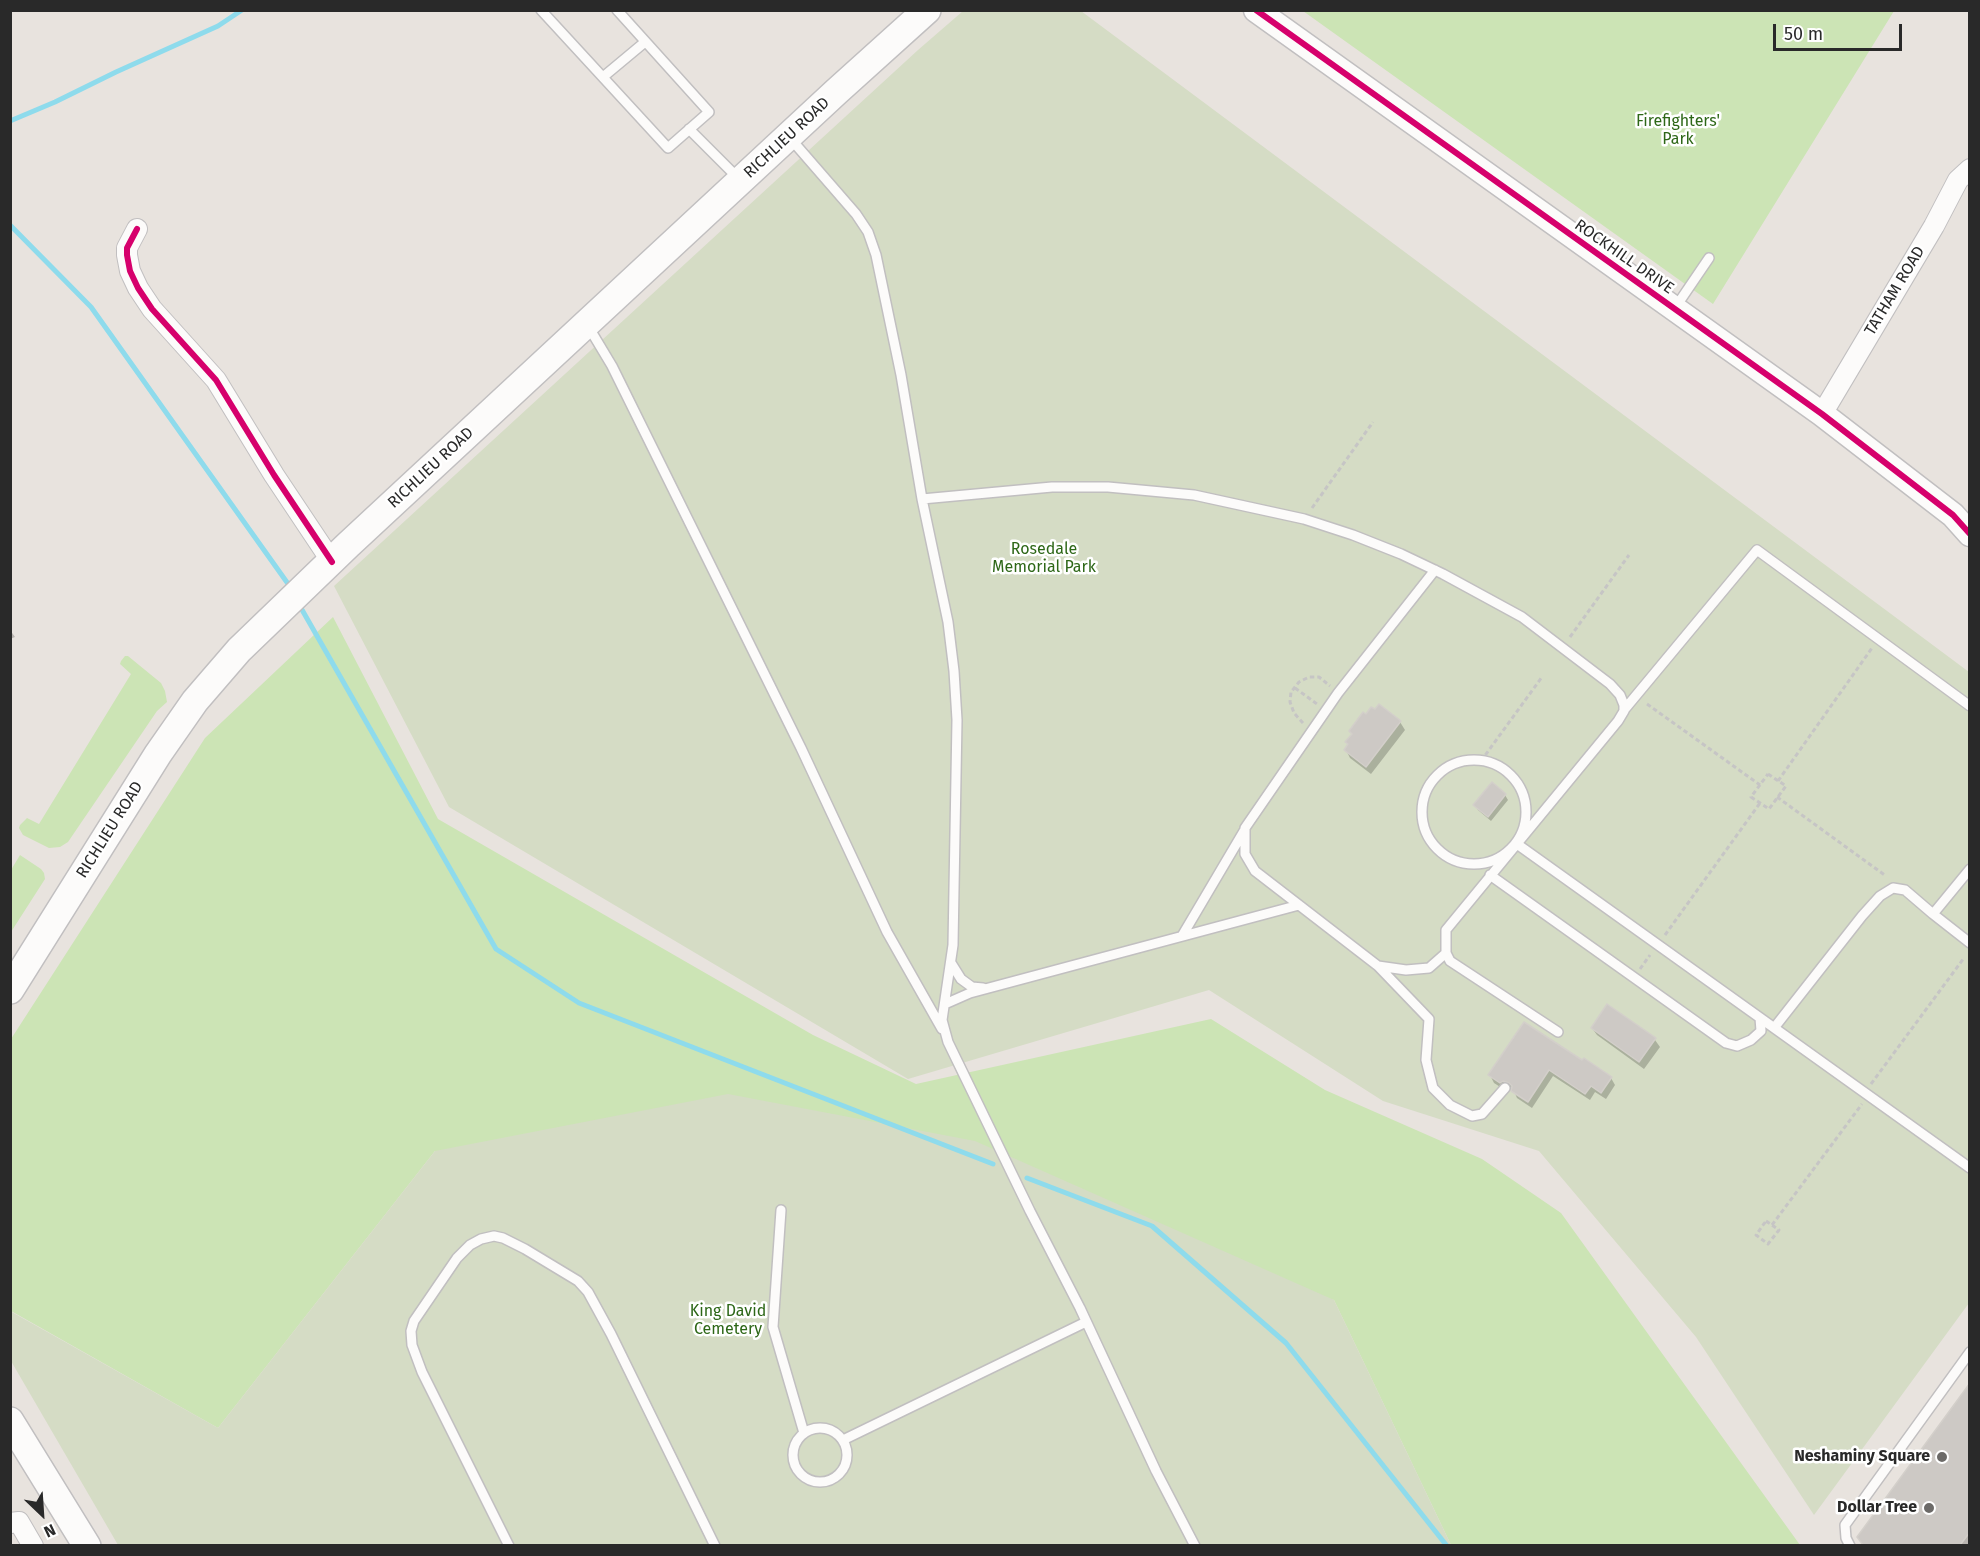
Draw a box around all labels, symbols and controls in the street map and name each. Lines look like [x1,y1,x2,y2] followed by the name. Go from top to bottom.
[1776,12,1905,50] scale bar
[1784,23,1823,45] text: 50 m
[740,93,834,183] street label: RICHLIEU ROAD
[1636,112,1720,150] park label: Firefighters' Park
[1571,216,1677,298] street label: ROCKHILL DRIVE
[1861,243,1929,339] street label: TATHAM ROAD
[384,423,478,513] street label: RICHLIEU ROAD
[992,540,1096,578] park label: Rosedale Memorial Park
[73,778,147,882] street label: RICHLIEU ROAD
[690,1302,766,1340] park label: King David Cemetery
[1794,1447,1930,1467] place label: Neshaminy Square
[1935,1450,1949,1464] marker: Neshaminy Square
[12,1484,72,1544] north arrow
[1837,1498,1917,1518] place label: Dollar Tree
[1922,1501,1936,1515] marker: Dollar Tree
[41,1520,59,1542] text: N

